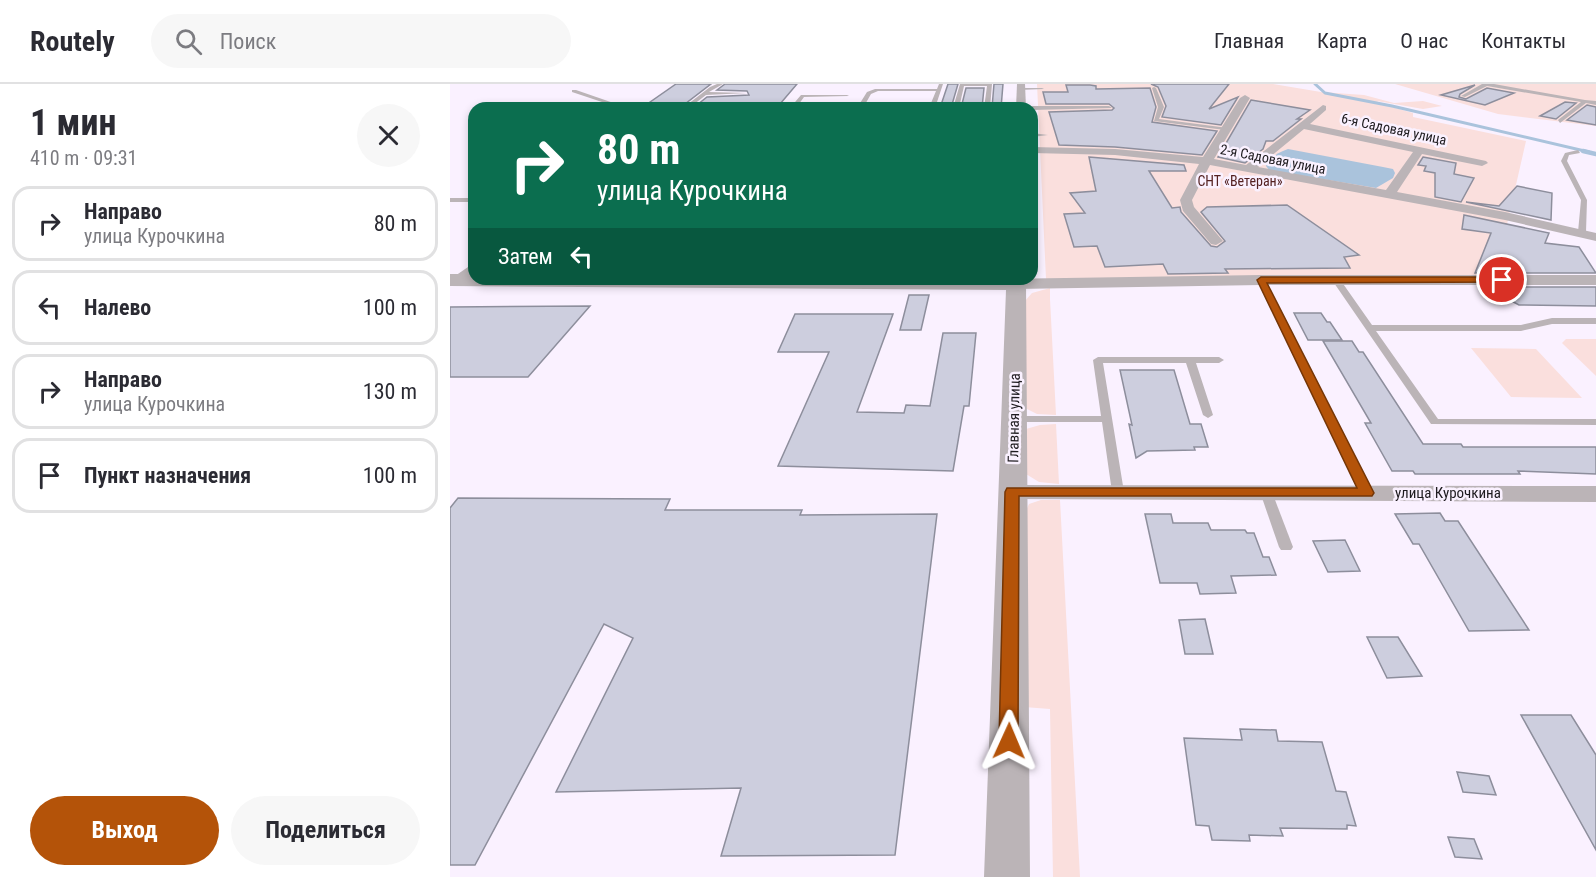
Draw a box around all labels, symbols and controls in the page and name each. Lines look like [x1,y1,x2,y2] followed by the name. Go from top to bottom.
[151,14,571,68] search box
[30,25,115,58] text: Routely
[172,25,205,58] icon: search
[220,29,276,54] text: Поиск
[1214,29,1284,53] text: Главная
[1317,29,1367,53] text: Карта
[1400,29,1448,53] text: О нас
[1481,29,1566,53] text: Контакты
[30,102,116,144] text: 1 мин
[357,104,420,167] button: close
[1340,110,1448,148] street label: 6-я Садовая улица
[597,125,680,174] text: 80 m
[498,126,576,204] icon: right
[1219,141,1327,177] street label: 2-я Садовая улица
[30,146,137,170] text: 410 m · 09:31
[1197,173,1283,189] park label: СНТ «Ветеран»
[597,175,788,207] text: улица Курочкина
[84,199,162,224] text: Направо
[33,207,66,240] icon: right
[374,211,417,236] text: 80 m
[84,224,225,248] text: улица Курочкина
[565,240,598,273] icon: left
[498,244,553,269] text: Затем
[1476,254,1527,305] pin
[1485,263,1518,296] icon: arrive
[33,291,66,324] icon: left
[84,295,151,320] text: Налево
[363,295,417,320] text: 100 m
[84,367,162,392] text: Направо
[1004,373,1024,463] street label: Главная улица
[33,375,66,408] icon: right
[363,379,417,404] text: 130 m
[84,392,225,416] text: улица Курочкина
[33,459,66,492] icon: arrive
[84,463,251,488] text: Пункт назначения
[363,463,417,488] text: 100 m
[1395,484,1501,502] street label: улица Курочкина
[977,709,1041,773] position arrow
[30,796,219,865] button: Выход
[231,796,420,865] button: Поделиться

